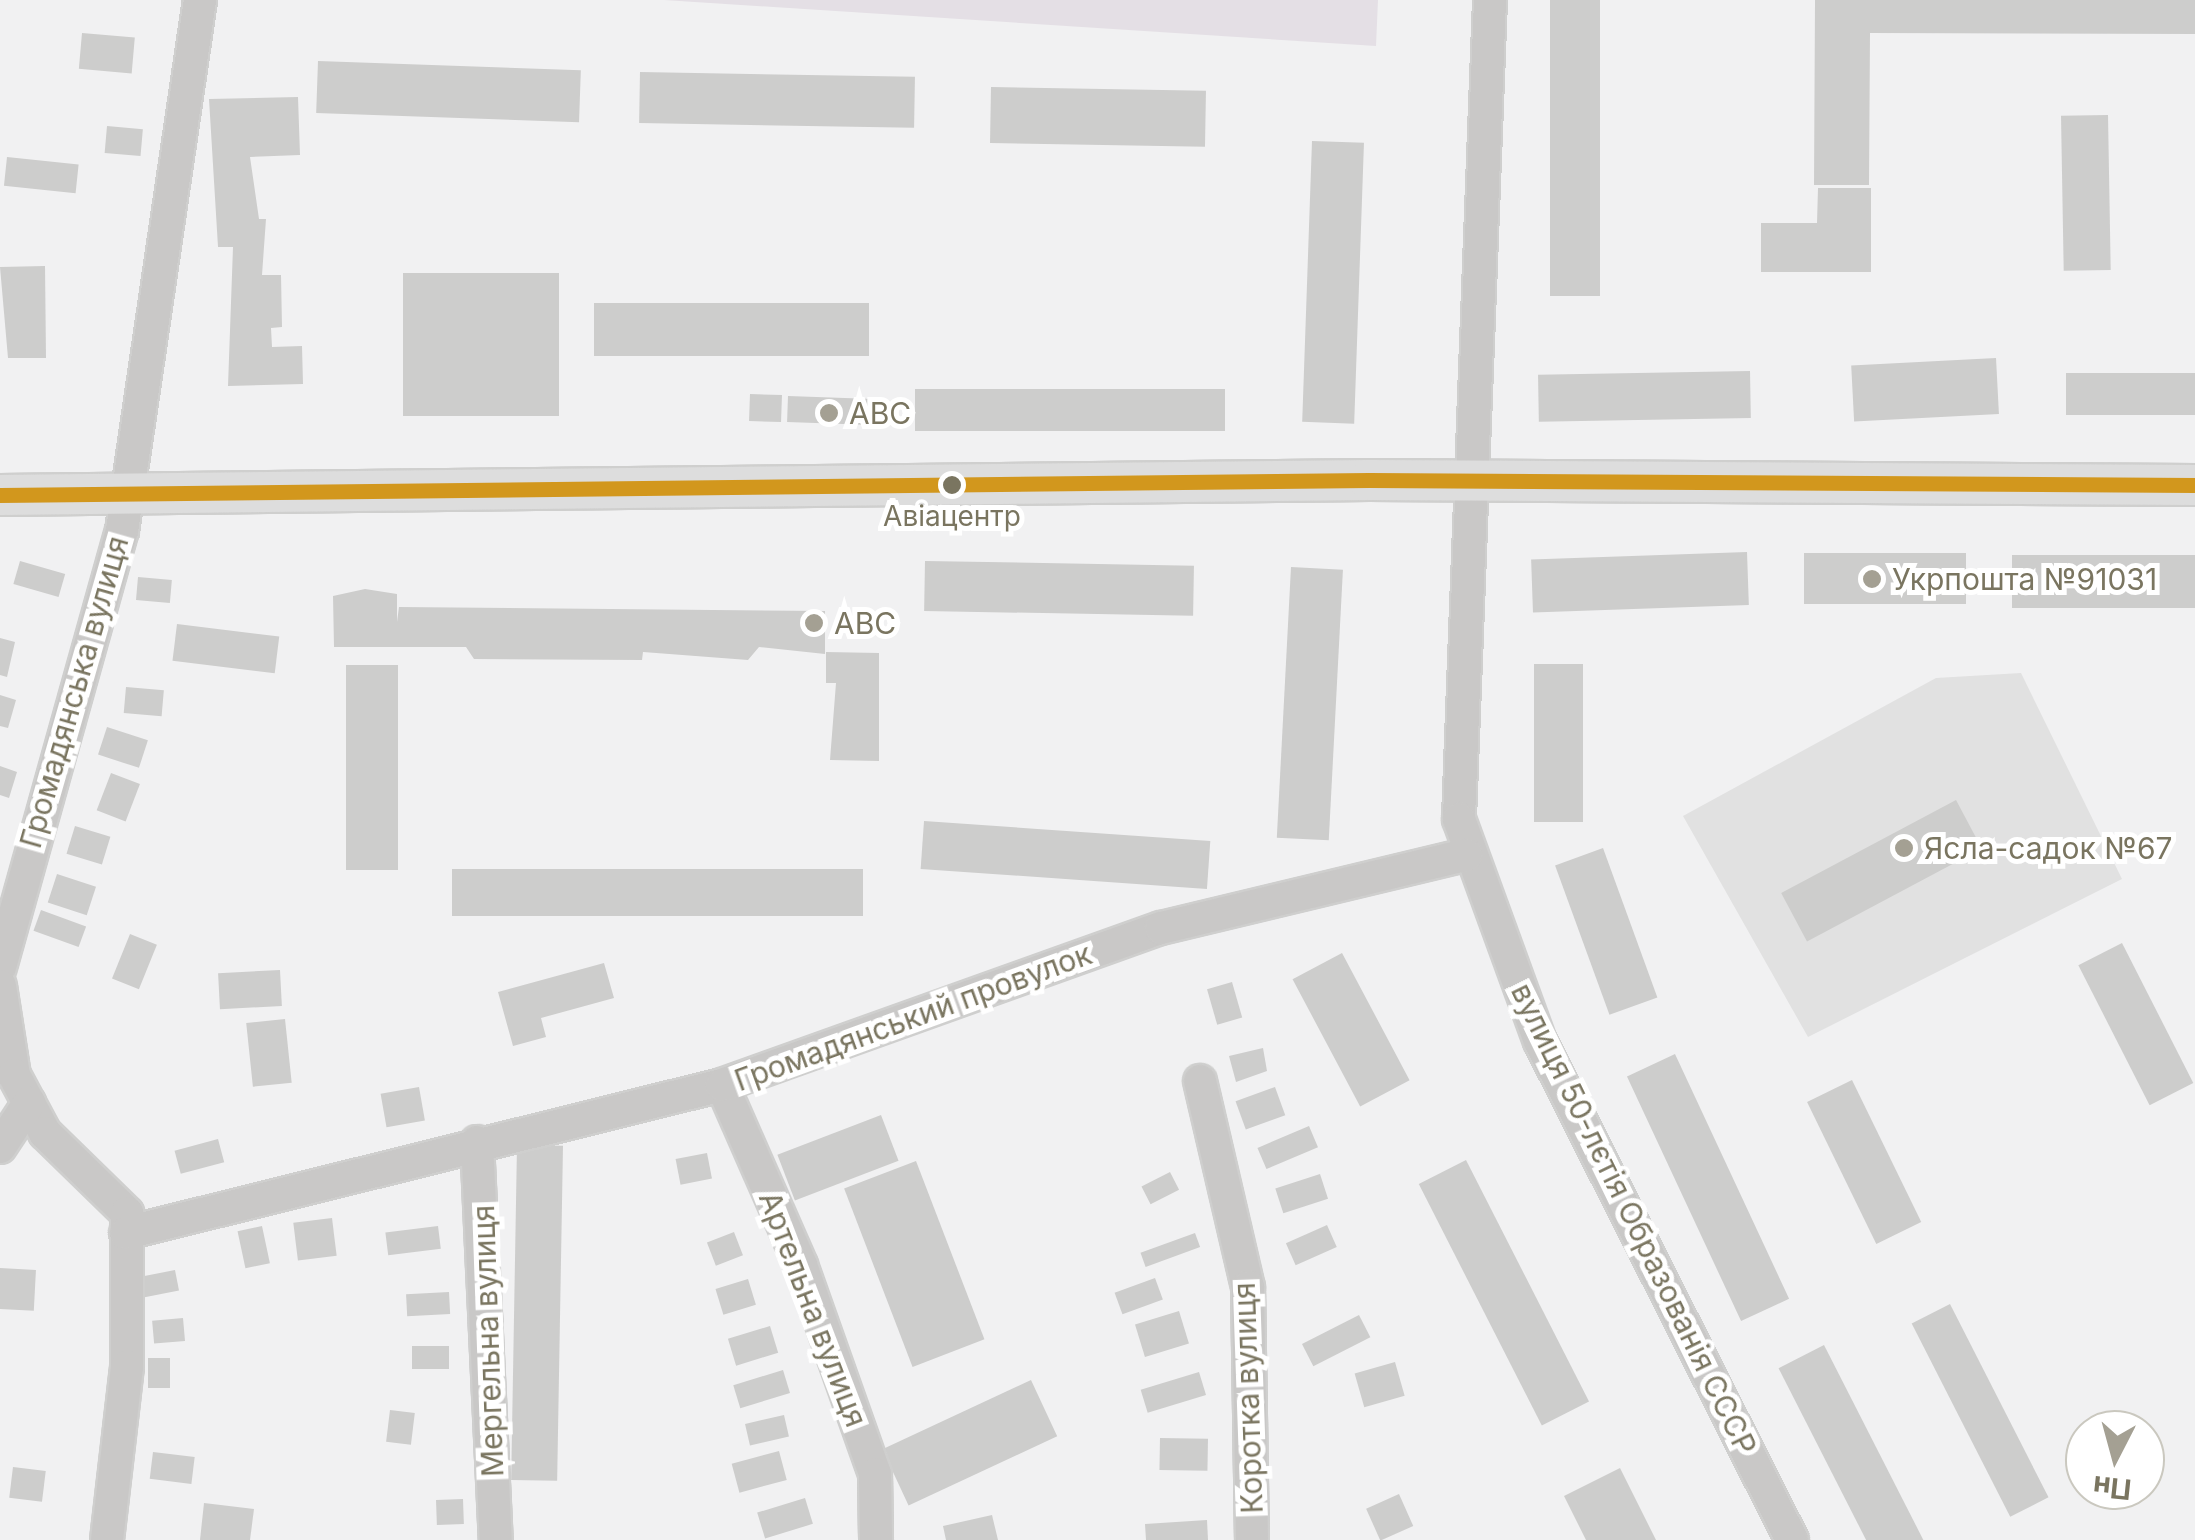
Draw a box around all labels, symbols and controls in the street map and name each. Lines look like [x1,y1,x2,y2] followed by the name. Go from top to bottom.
[849,395,911,431] place label: АВС
[818,402,840,424] marker: АВС
[942,475,962,495] marker: Авіацентр
[883,499,1021,533] place label: Авіацентр
[12,532,136,852] street label: Громадянська вулиця
[1892,561,2157,597] place label: Укрпошта №91031
[1861,568,1883,590] marker: Укрпошта №91031
[834,605,896,641] place label: ABC
[803,612,825,634] marker: ABC
[1924,830,2172,866] place label: Ясла-садок №67
[1893,837,1915,859] marker: Ясла-садок №67
[730,936,1096,1098] street label: Громадянський провулок
[1504,977,1764,1461] street label: вулиця 50-лєтія Образованія СССР
[752,1186,874,1432] street label: Артельна вулиця
[465,1204,511,1478] street label: Мергельна вулиця
[1226,1282,1270,1514] street label: Коротка вулиця
[2065,1410,2165,1510] north arrow
[2091,1469,2133,1507] text: Пн

